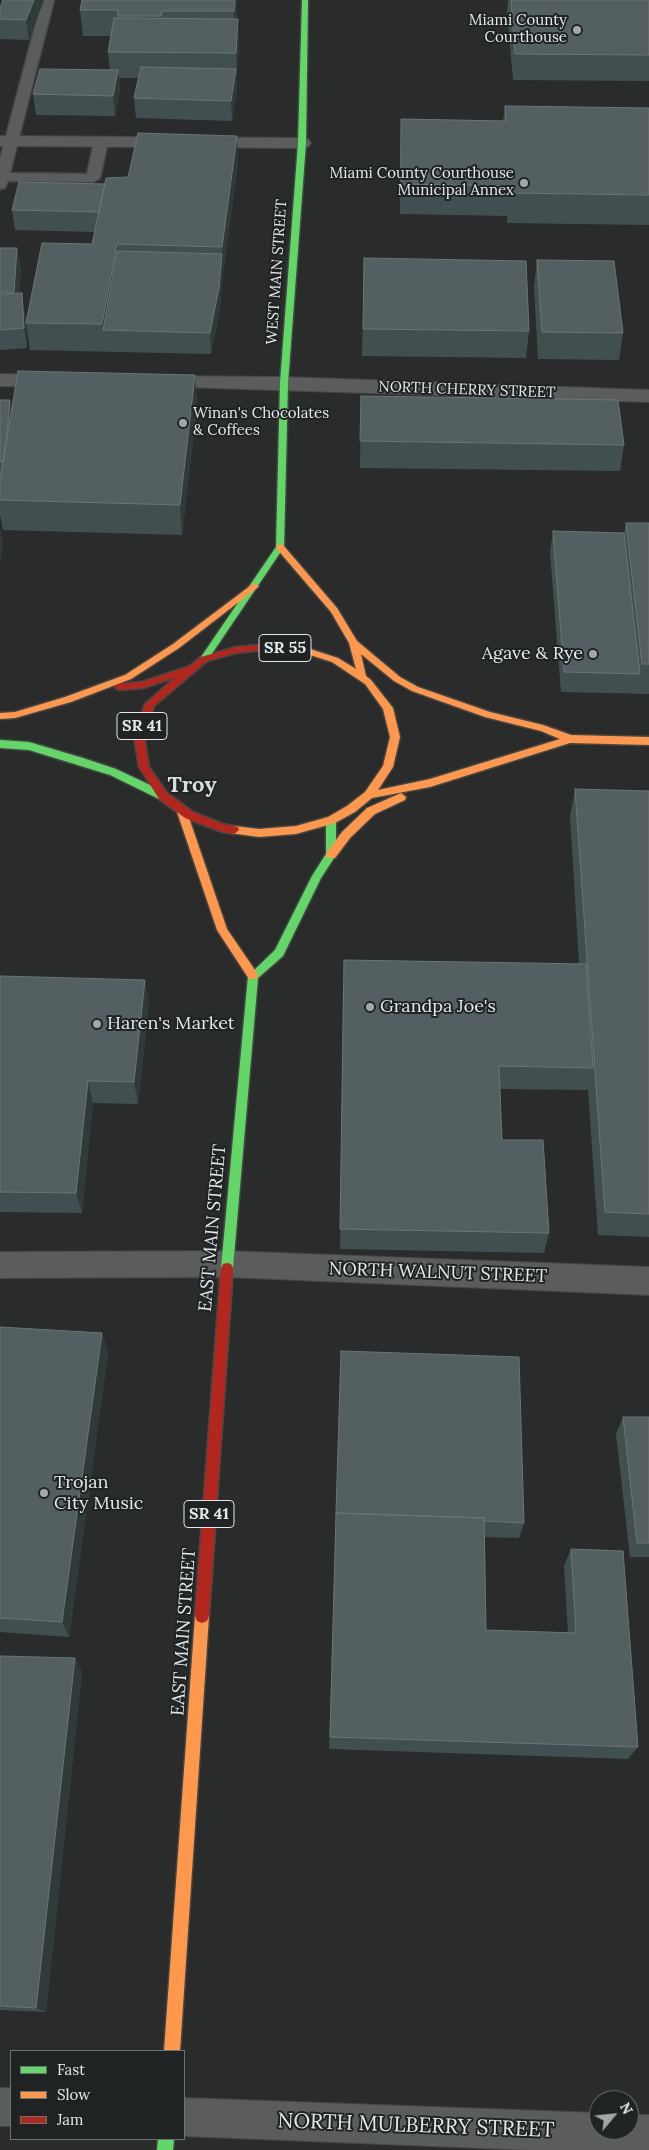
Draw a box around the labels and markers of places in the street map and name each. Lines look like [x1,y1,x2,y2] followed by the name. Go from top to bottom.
[469,12,567,47] place label: Miami County Courthouse
[571,24,583,36] marker: Miami County Courthouse
[329,165,514,200] place label: Miami County Courthouse Municipal Annex
[518,177,530,189] marker: Miami County Courthouse Municipal Annex
[193,405,329,440] place label: Winan's Chocolates & Coffees
[177,417,189,429] marker: Winan's Chocolates & Coffees
[482,643,583,665] place label: Agave & Rye
[587,648,599,660] marker: Agave & Rye
[380,996,496,1018] place label: Grandpa Joe's
[364,1001,376,1013] marker: Grandpa Joe's
[107,1013,235,1035] place label: Haren's Market
[91,1018,103,1030] marker: Haren's Market
[54,1472,143,1515] place label: Trojan City Music
[38,1487,50,1499] marker: Trojan City Music

